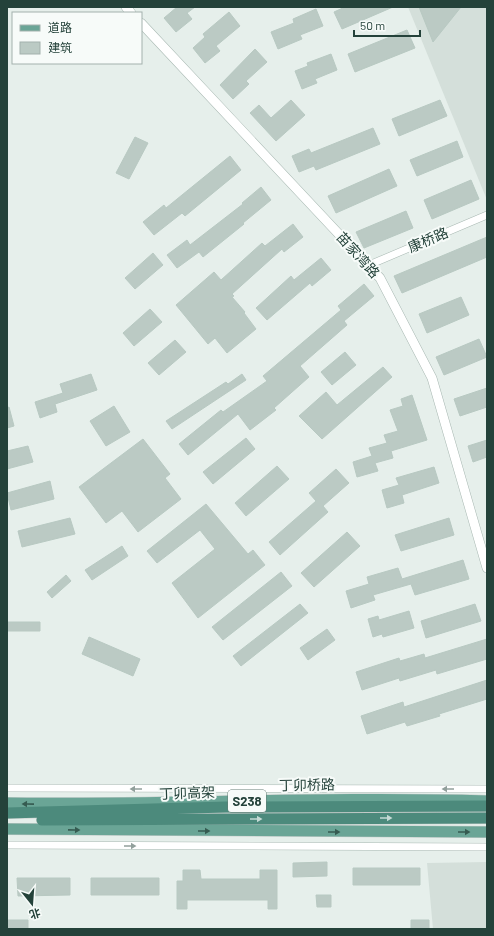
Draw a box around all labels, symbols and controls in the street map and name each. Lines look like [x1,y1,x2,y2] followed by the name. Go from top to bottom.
[12,12,142,64] legend
[354,12,420,38] scale bar
[360,18,385,32] text: 50 m
[48,20,72,34] text: 道路
[48,40,72,54] text: 建筑
[405,224,450,256] street label: 康桥路
[333,228,383,281] street label: 苗家湾路
[279,776,335,793] street label: 丁卯桥路
[159,783,215,802] street label: 丁卯高架
[129,786,142,792] one-way arrow
[441,786,454,792] one-way arrow
[228,790,266,812] road number: S238
[22,800,34,807] one-way arrow
[380,815,393,821] one-way arrow
[250,816,263,822] one-way arrow
[68,827,81,833] one-way arrow
[198,828,211,834] one-way arrow
[328,829,341,835] one-way arrow
[458,829,471,835] one-way arrow
[124,843,137,849] one-way arrow
[12,884,52,924] north arrow
[28,906,42,922] text: 北

